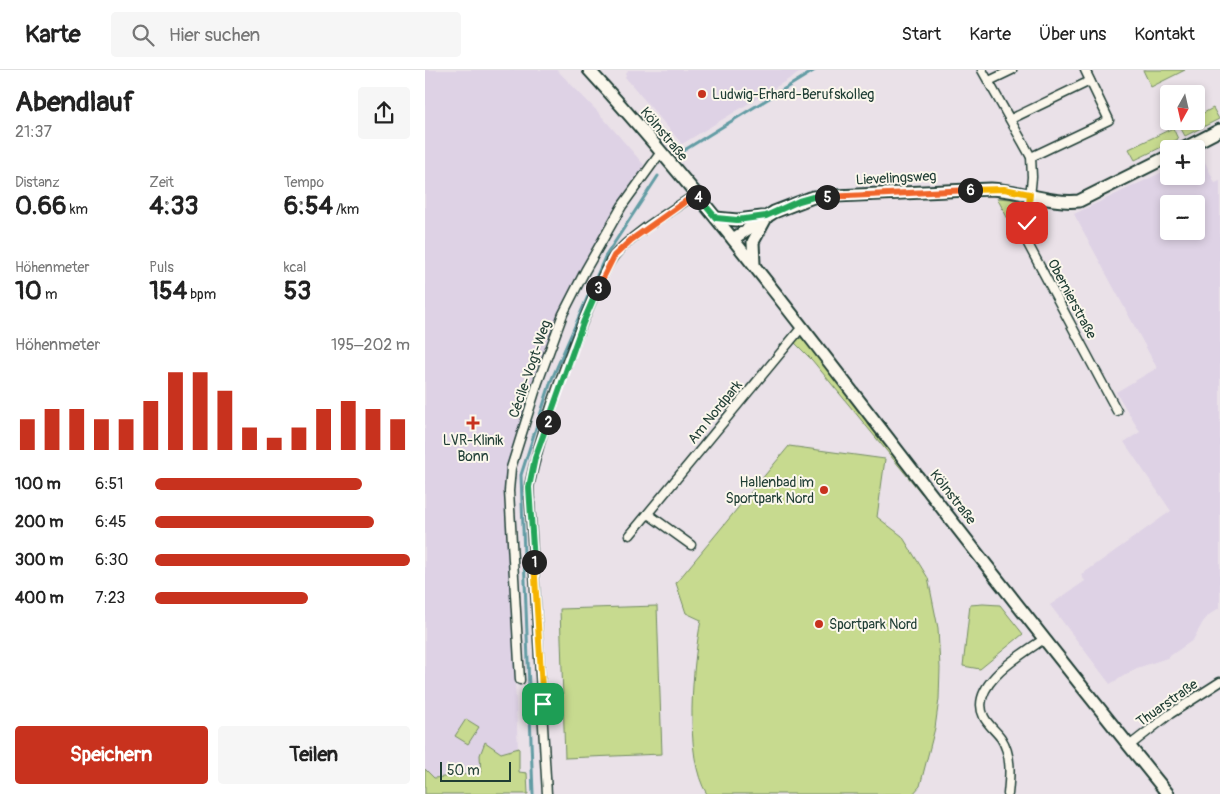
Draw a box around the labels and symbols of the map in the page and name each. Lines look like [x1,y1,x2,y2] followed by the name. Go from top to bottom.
[1160,85,1205,130] north arrow
[712,86,874,103] place label: Ludwig-Erhard-Berufskolleg
[696,88,708,100] marker: Ludwig-Erhard-Berufskolleg
[637,104,691,164] street label: Kölnstraße
[855,167,937,189] street label: Lievelingsweg
[957,178,983,202] pin: 6
[685,184,711,210] pin: 4
[815,184,839,210] pin: 5
[1006,202,1048,244] pin
[1044,256,1100,342] street label: Obernierstraße
[585,276,611,300] pin: 3
[505,318,555,420] street label: Cécile-Vogt-Weg
[684,377,746,447] street label: Am Nordpark
[535,410,561,434] pin: 2
[466,416,480,430] marker: LVR-Klinik Bonn
[443,432,504,465] place label: LVR-Klinik Bonn
[926,466,980,528] street label: Kölnstraße
[726,474,814,507] place label: Hallenbad im Sportpark Nord
[818,484,830,496] marker: Hallenbad im Sportpark Nord
[521,550,547,574] pin: 1
[829,616,918,633] place label: Sportpark Nord
[813,618,825,630] marker: Sportpark Nord
[1133,676,1201,730] street label: Thuarstraße
[522,683,564,725] pin
[440,759,511,782] scale bar

